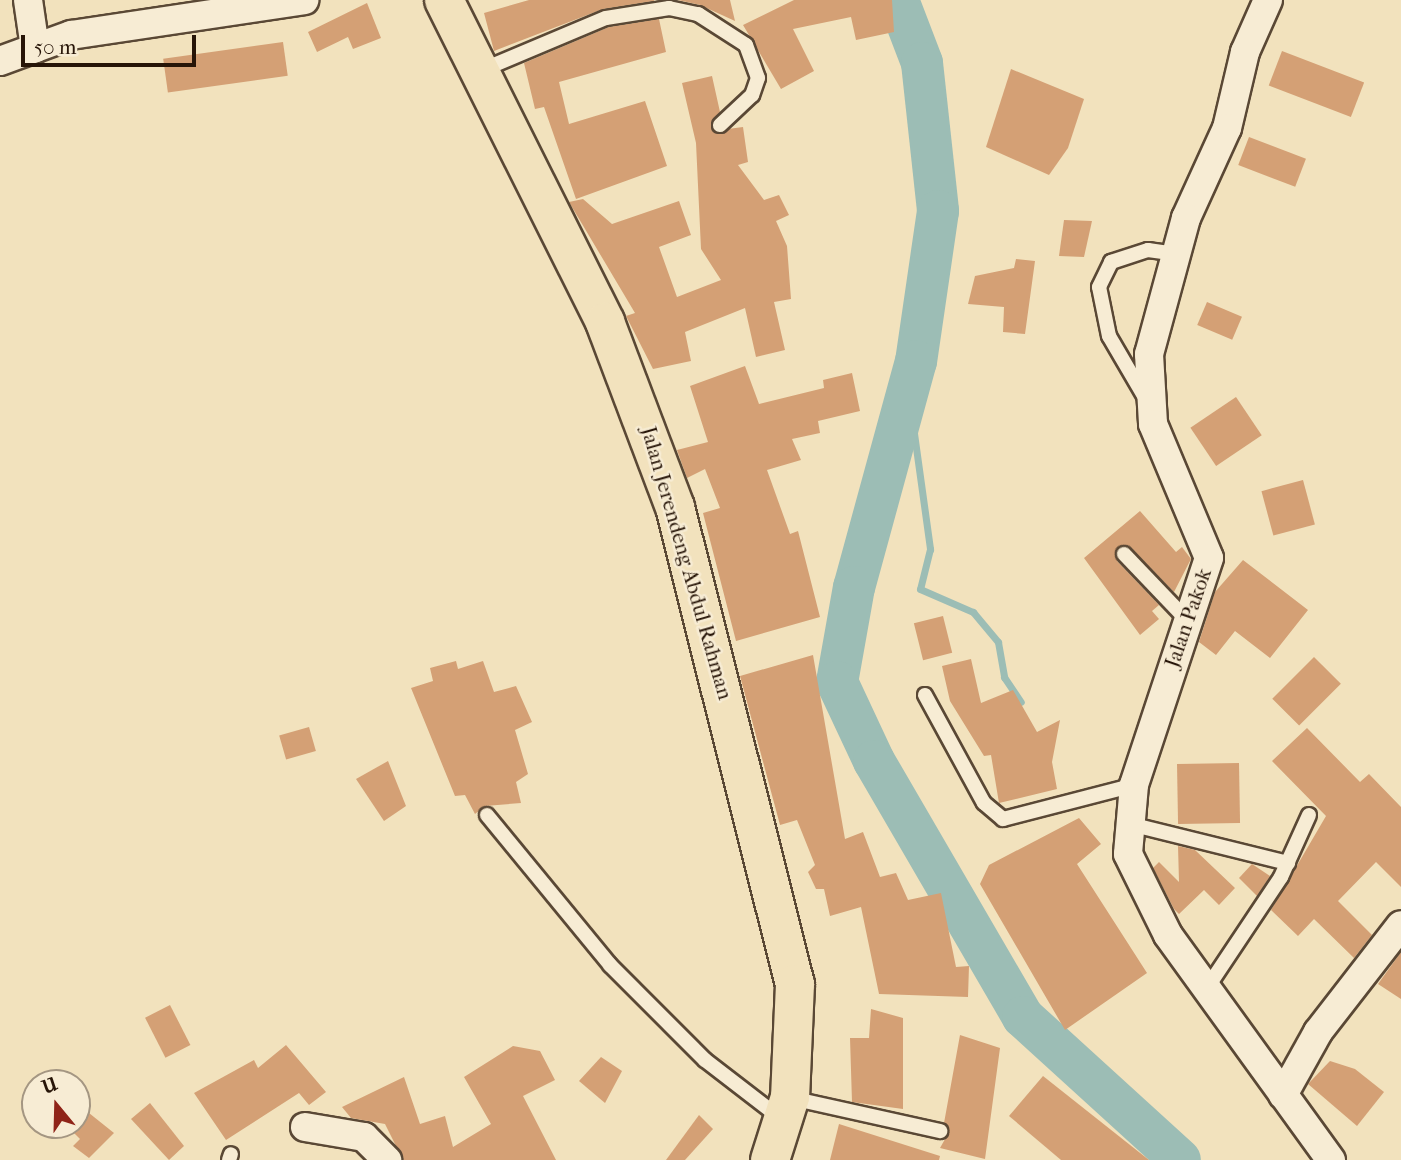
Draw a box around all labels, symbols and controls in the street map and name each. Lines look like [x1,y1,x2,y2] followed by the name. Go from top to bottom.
[24,21,200,65] scale bar
[34,35,77,59] text: 50 m
[636,424,738,702] street label: Jalan Jerendeng Abdul Rahman
[1159,565,1217,671] street label: Jalan Pakok
[21,1069,91,1139] north arrow
[39,1073,60,1099] text: U

